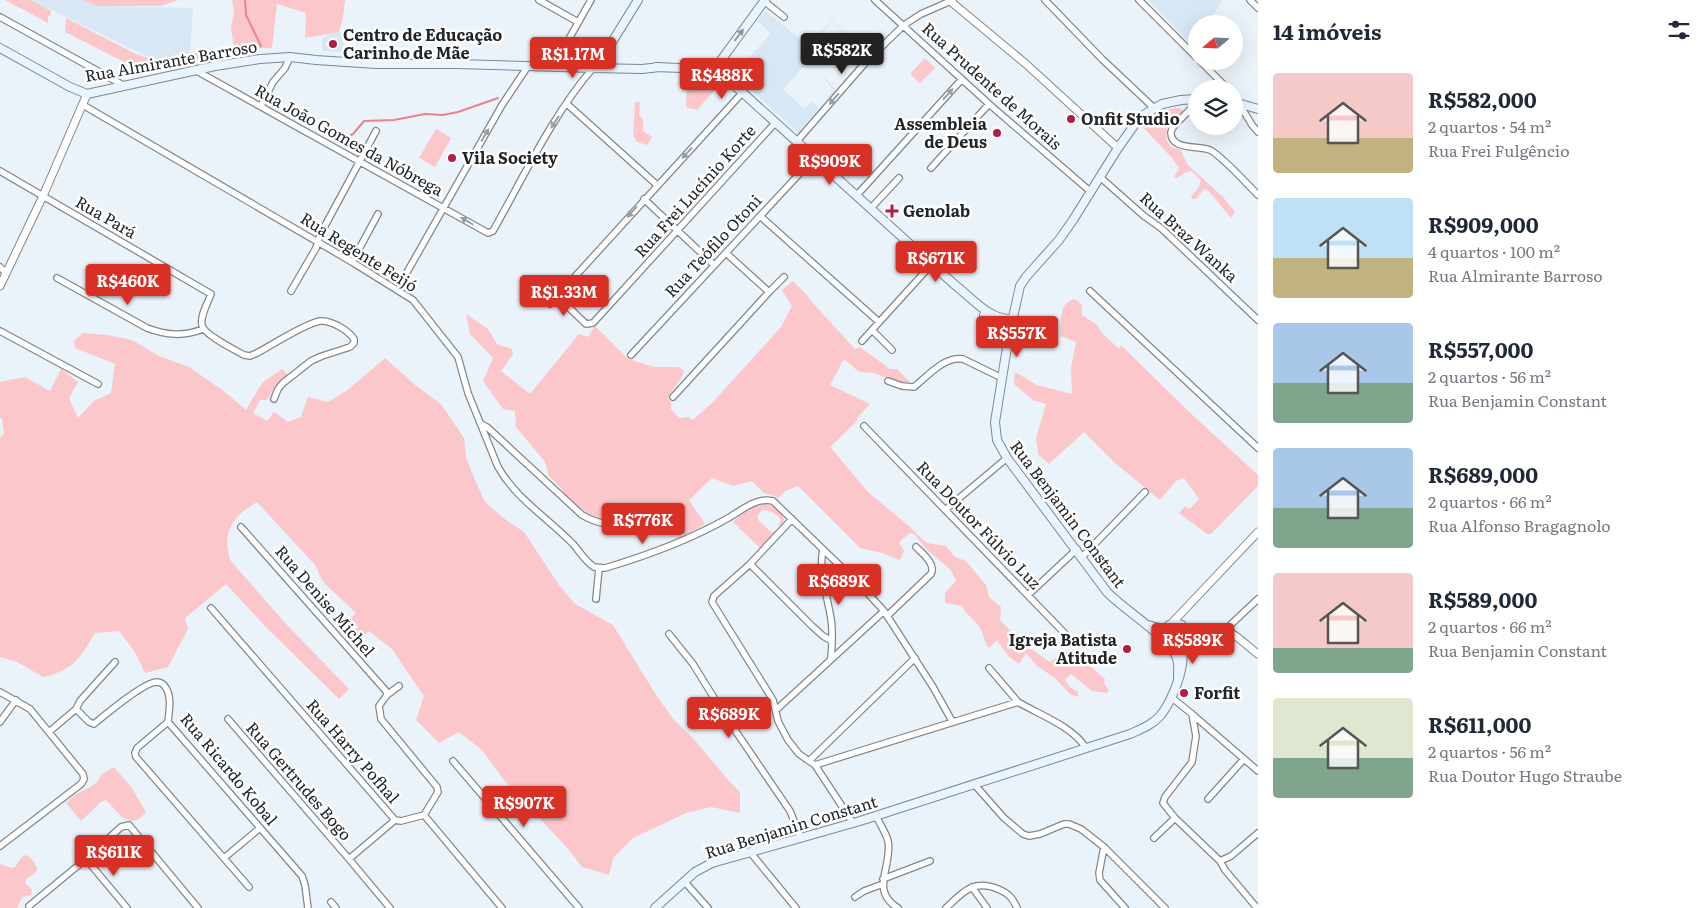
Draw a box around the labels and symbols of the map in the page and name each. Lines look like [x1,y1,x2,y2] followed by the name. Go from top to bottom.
[1188,15,1242,70] north arrow
[917,16,1068,155] street label: Rua Prudente de Morais
[343,22,502,64] place label: Centro de Educação Carinho de Mãe
[734,29,745,42] one-way arrow
[801,32,883,75] pin: R$582K
[83,33,259,87] street label: Rua Almirante Barroso
[527,36,619,79] pin: R$1.17M
[327,38,339,50] marker: Centro de Educação Carinho de Mãe
[681,58,763,100] pin: R$488K
[251,77,449,201] street label: Rua João Gomes da Nóbrega
[942,88,954,100] one-way arrow
[828,92,840,104] one-way arrow
[1081,106,1180,130] place label: Onfit Studio
[894,111,988,153] place label: Assembleia de Deus
[1065,113,1077,125] marker: Onfit Studio
[550,116,560,129] one-way arrow
[628,119,761,262] street label: Rua Frei Lucínio Korte
[481,127,489,142] one-way arrow
[991,127,1003,139] marker: Assembleia de Deus
[789,144,871,186] pin: R$909K
[462,145,558,169] place label: Vila Society
[681,147,693,159] one-way arrow
[446,152,458,164] marker: Vila Society
[1135,185,1245,287] street label: Rua Braz Wanka
[71,189,142,243] street label: Rua Pará
[658,189,766,302] street label: Rua Teófilo Otoni
[903,198,970,222] place label: Genolab
[885,204,899,218] marker: Genolab
[296,205,423,297] street label: Rua Regente Feijó
[626,206,638,218] one-way arrow
[460,216,473,225] one-way arrow
[895,240,977,283] pin: R$671K
[87,264,169,306] pin: R$460K
[518,274,610,317] pin: R$1.33M
[976,316,1058,358] pin: R$557K
[1005,435,1133,593] street label: Rua Benjamin Constant
[912,455,1048,594] street label: Rua Doutor Fúlvio Luz
[602,502,684,545] pin: R$776K
[270,539,381,661] street label: Rua Denise Michel
[798,564,880,606] pin: R$689K
[1152,622,1234,665] pin: R$589K
[1009,627,1118,669] place label: Igreja Batista Atitude
[1121,643,1133,655] marker: Igreja Batista Atitude
[1194,680,1240,704] place label: Forfit
[1178,687,1190,699] marker: Forfit
[302,693,406,808] street label: Rua Harry Pofhal
[688,696,770,739] pin: R$689K
[176,707,284,830] street label: Rua Ricardo Kobal
[241,716,358,845] street label: Rua Gertrudes Bogo
[483,786,565,828] pin: R$907K
[702,788,880,864] street label: Rua Benjamin Constant
[73,834,155,877] pin: R$611K

